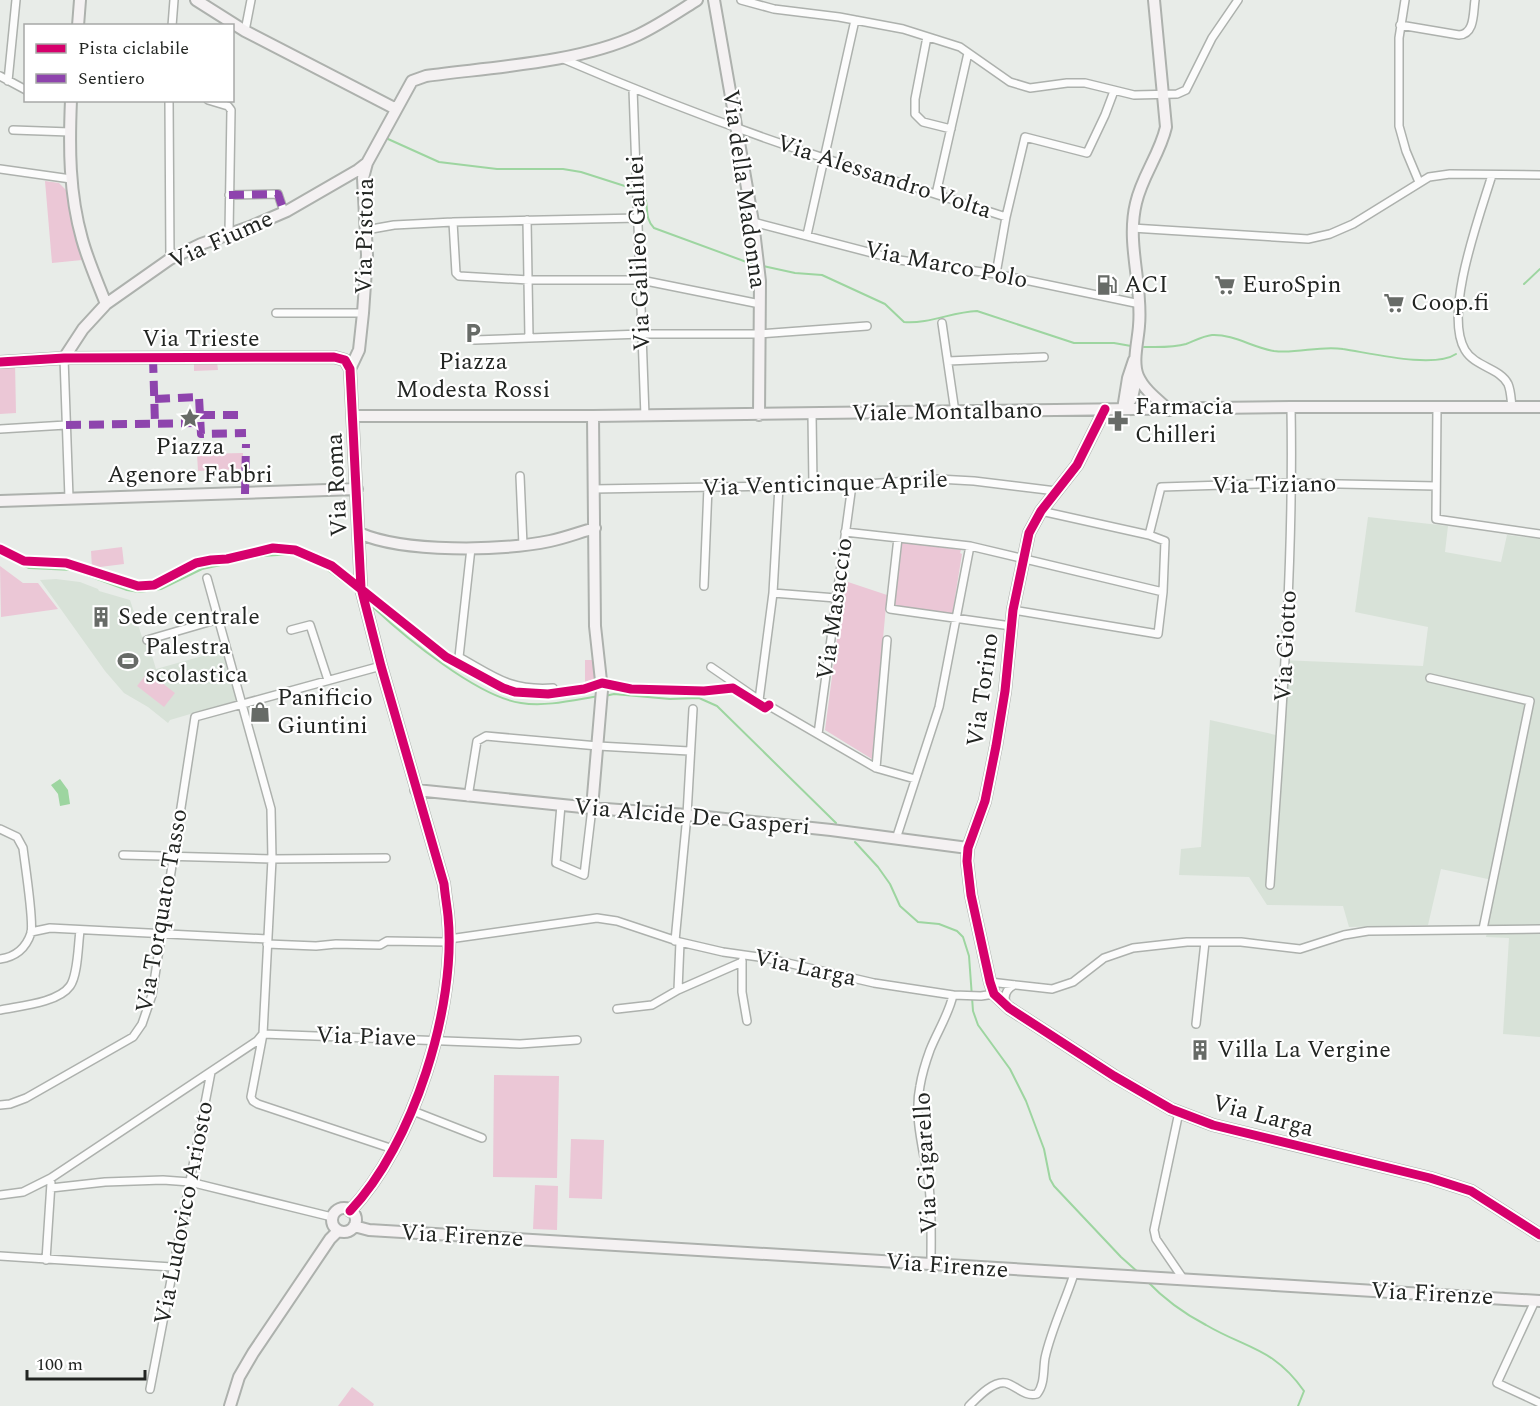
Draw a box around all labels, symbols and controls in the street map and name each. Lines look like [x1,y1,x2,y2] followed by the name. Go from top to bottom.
[24,24,234,102] legend
[78,35,189,62] text: Pista ciclabile
[78,65,145,92] text: Sentiero
[712,87,776,291] street label: Via della Madonna
[772,125,996,229] street label: Via Alessandro Volta
[618,154,660,352] street label: Via Galileo Galilei
[346,177,384,295] street label: Via Pistoia
[163,201,279,279] street label: Via Fiume
[861,232,1031,298] street label: Via Marco Polo
[1124,267,1168,303] place label: ACI
[1242,267,1341,303] place label: EuroSpin
[1095,273,1119,297] fuel station icon: ACI
[1213,273,1237,297] supermarket icon: EuroSpin
[1411,285,1490,321] place label: Coop.fi
[1382,291,1406,315] supermarket icon: Coop.fi
[142,321,260,357] street label: Via Trieste
[461,321,485,345] parking icon: Piazza Modesta Rossi
[396,344,550,408] place label: Piazza Modesta Rossi
[1135,389,1234,453] place label: Farmacia Chilleri
[851,392,1043,432] street label: Viale Montalbano
[178,406,202,430] place icon: Piazza Agenore Fabbri
[1106,409,1130,433] pharmacy icon: Farmacia Chilleri
[107,429,273,493] place label: Piazza Agenore Fabbri
[316,432,358,538] street label: Via Roma
[701,462,949,506] street label: Via Venticinque Aprile
[1211,466,1337,504] street label: Via Tiziano
[807,536,863,682] street label: Via Masaccio
[1265,589,1307,703] street label: Via Giotto
[118,599,260,635] place label: Sede centrale
[89,605,113,629] building icon: Sede centrale
[145,629,248,693] place label: Palestra scolastica
[957,631,1009,749] street label: Via Torino
[116,649,140,673] sports icon: Palestra scolastica
[277,680,373,744] place label: Panificio Giuntini
[248,700,272,724] shop icon: Panificio Giuntini
[572,789,812,845] street label: Via Alcide De Gasperi
[126,806,198,1016] street label: Via Torquato Tasso
[750,940,860,996] street label: Via Larga
[315,1017,417,1057] street label: Via Piave
[1217,1032,1391,1068] place label: Villa La Vergine
[1188,1038,1212,1062] building icon: Villa La Vergine
[1208,1085,1318,1147] street label: Via Larga
[904,1091,948,1235] street label: Via Gigarello
[145,1098,223,1328] street label: Via Ludovico Ariosto
[400,1215,524,1257] street label: Via Firenze
[884,1244,1010,1288] street label: Via Firenze
[1370,1273,1494,1315] street label: Via Firenze
[27,1343,146,1381] scale bar
[36,1351,83,1378] text: 100 m

